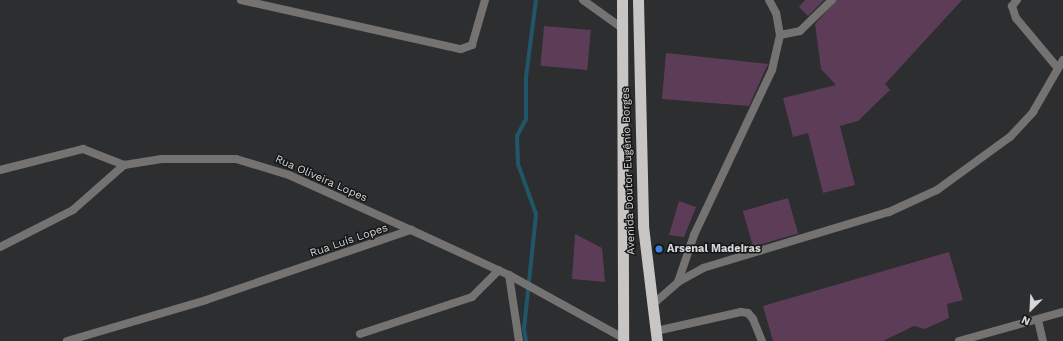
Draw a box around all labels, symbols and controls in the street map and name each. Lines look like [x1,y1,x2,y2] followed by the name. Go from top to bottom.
[619,87,639,255] street label: Avenida Doutor Eugênio Borges
[273,153,369,205] street label: Rua Oliveira Lopes
[308,221,390,261] street label: Rua Luís Lopes
[667,242,761,256] place label: Arsenal Madeiras
[654,244,664,254] marker: Arsenal Madeiras
[1011,289,1051,329] north arrow
[1020,313,1032,328] text: N

